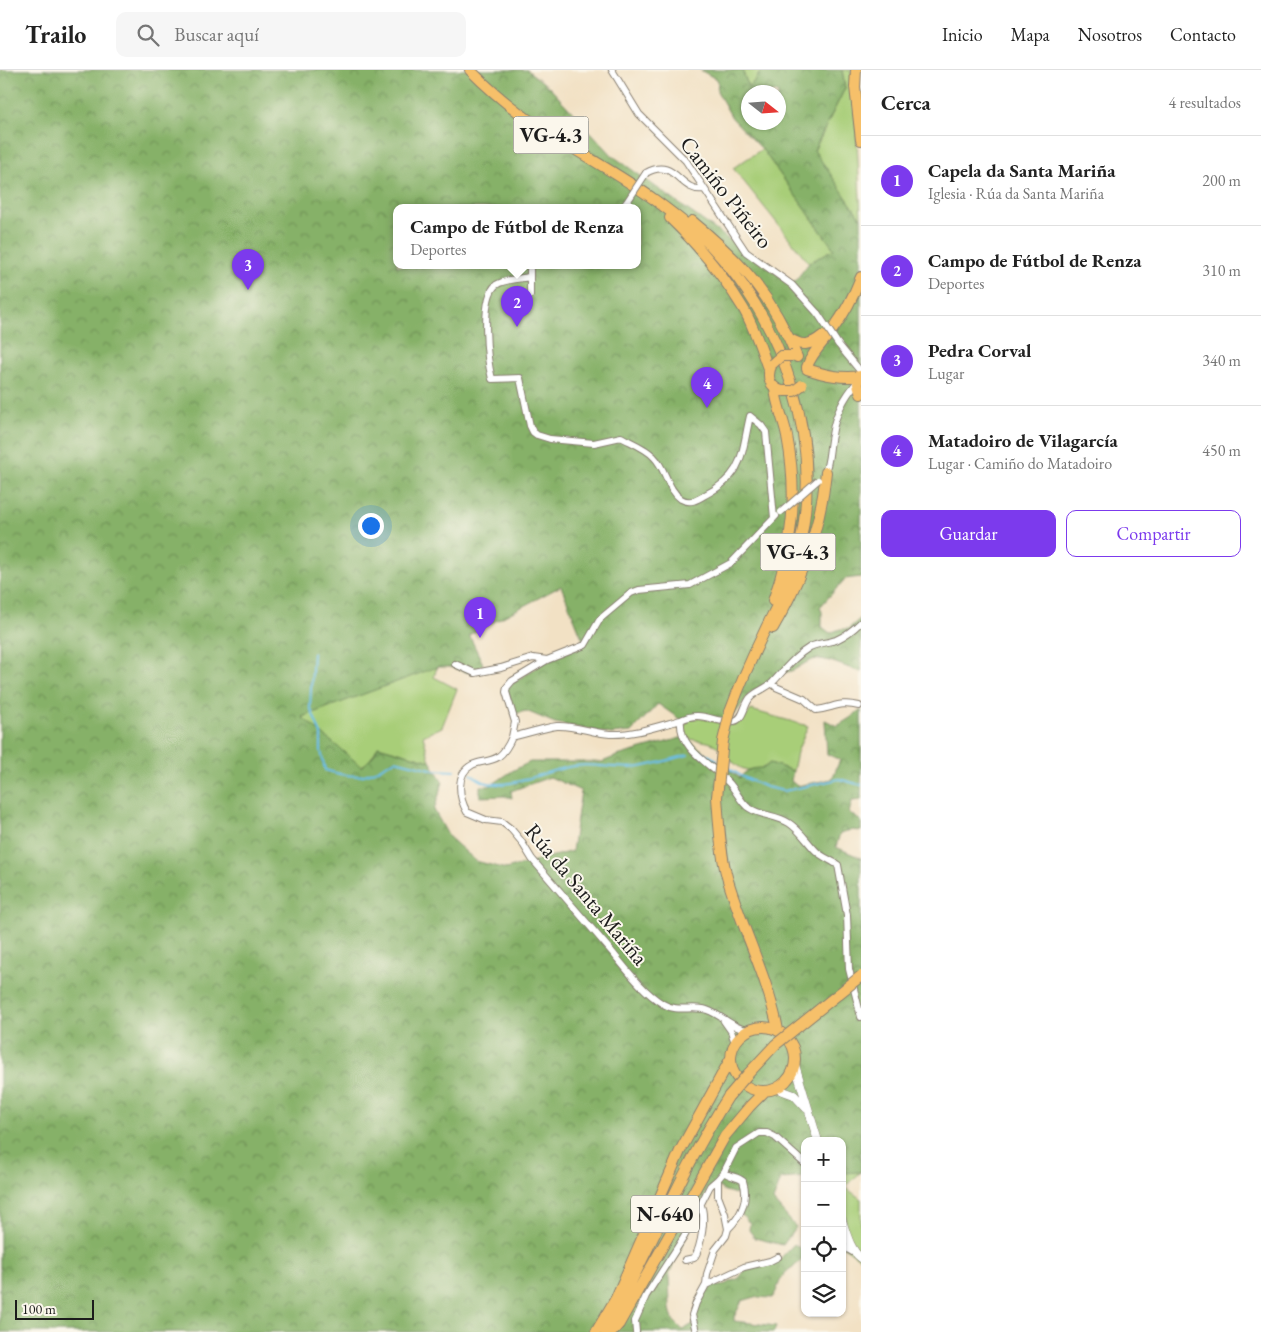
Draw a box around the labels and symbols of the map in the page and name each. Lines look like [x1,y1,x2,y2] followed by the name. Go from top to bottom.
[741,85,786,130] north arrow
[514,116,588,154] road number: VG-4.3
[674,130,780,255] street label: Camiño Piñeiro
[232,249,264,290] pin: 3
[501,286,533,327] pin: 2
[691,367,723,408] pin: 4
[358,513,384,539] your location
[760,534,836,571] road number: VG-4.3
[464,597,496,638] pin: 1
[519,817,655,972] street label: Rúa da Santa Mariña
[631,1196,699,1232] road number: N-640
[15,1297,94,1320] scale bar

